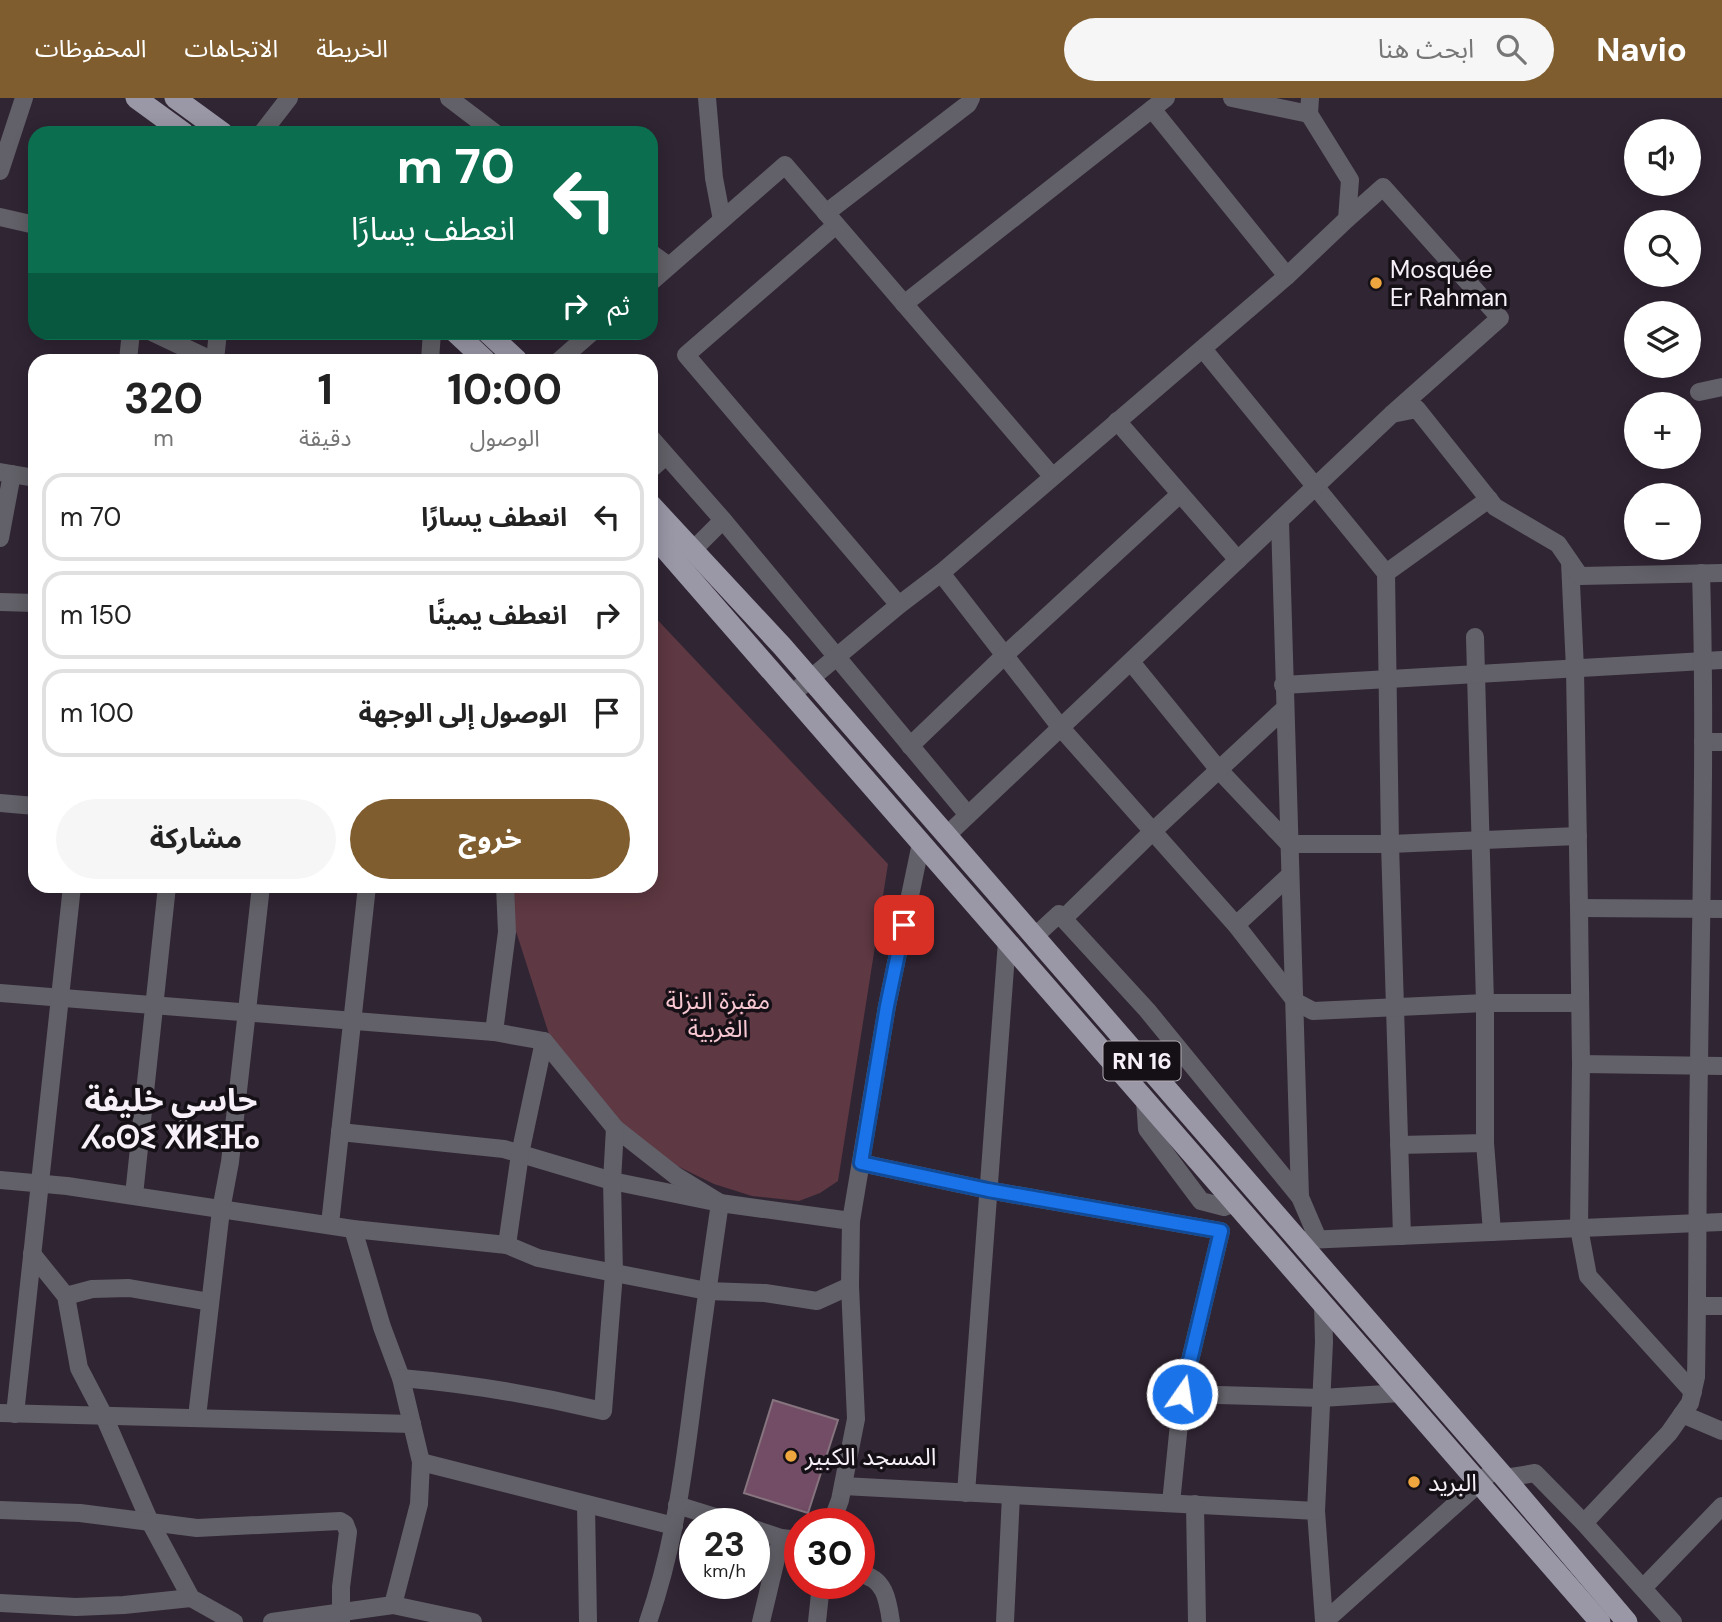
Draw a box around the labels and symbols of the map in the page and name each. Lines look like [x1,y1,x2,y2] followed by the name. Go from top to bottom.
[1390,254,1508,313] place label: Mosquée Er Rahman
[1368,275,1384,291] marker: Mosquée Er Rahman
[874,895,934,955] pin
[666,985,770,1044] park label: مقبرة النزلة الغربية
[1104,1042,1180,1080] road number: RN 16
[81,1079,260,1158] district label: حاسي خليفة ⵃⴰⵙⵉ ⵅⵍⵉⴼⴰ
[1145,1357,1219,1431] position arrow
[804,1441,937,1472] place label: المسجد الكبير
[783,1448,799,1464] marker: المسجد الكبير
[1428,1467,1477,1498] place label: البريد
[1406,1474,1422,1490] marker: البريد
[784,1508,875,1599] speed limit sign: 30

